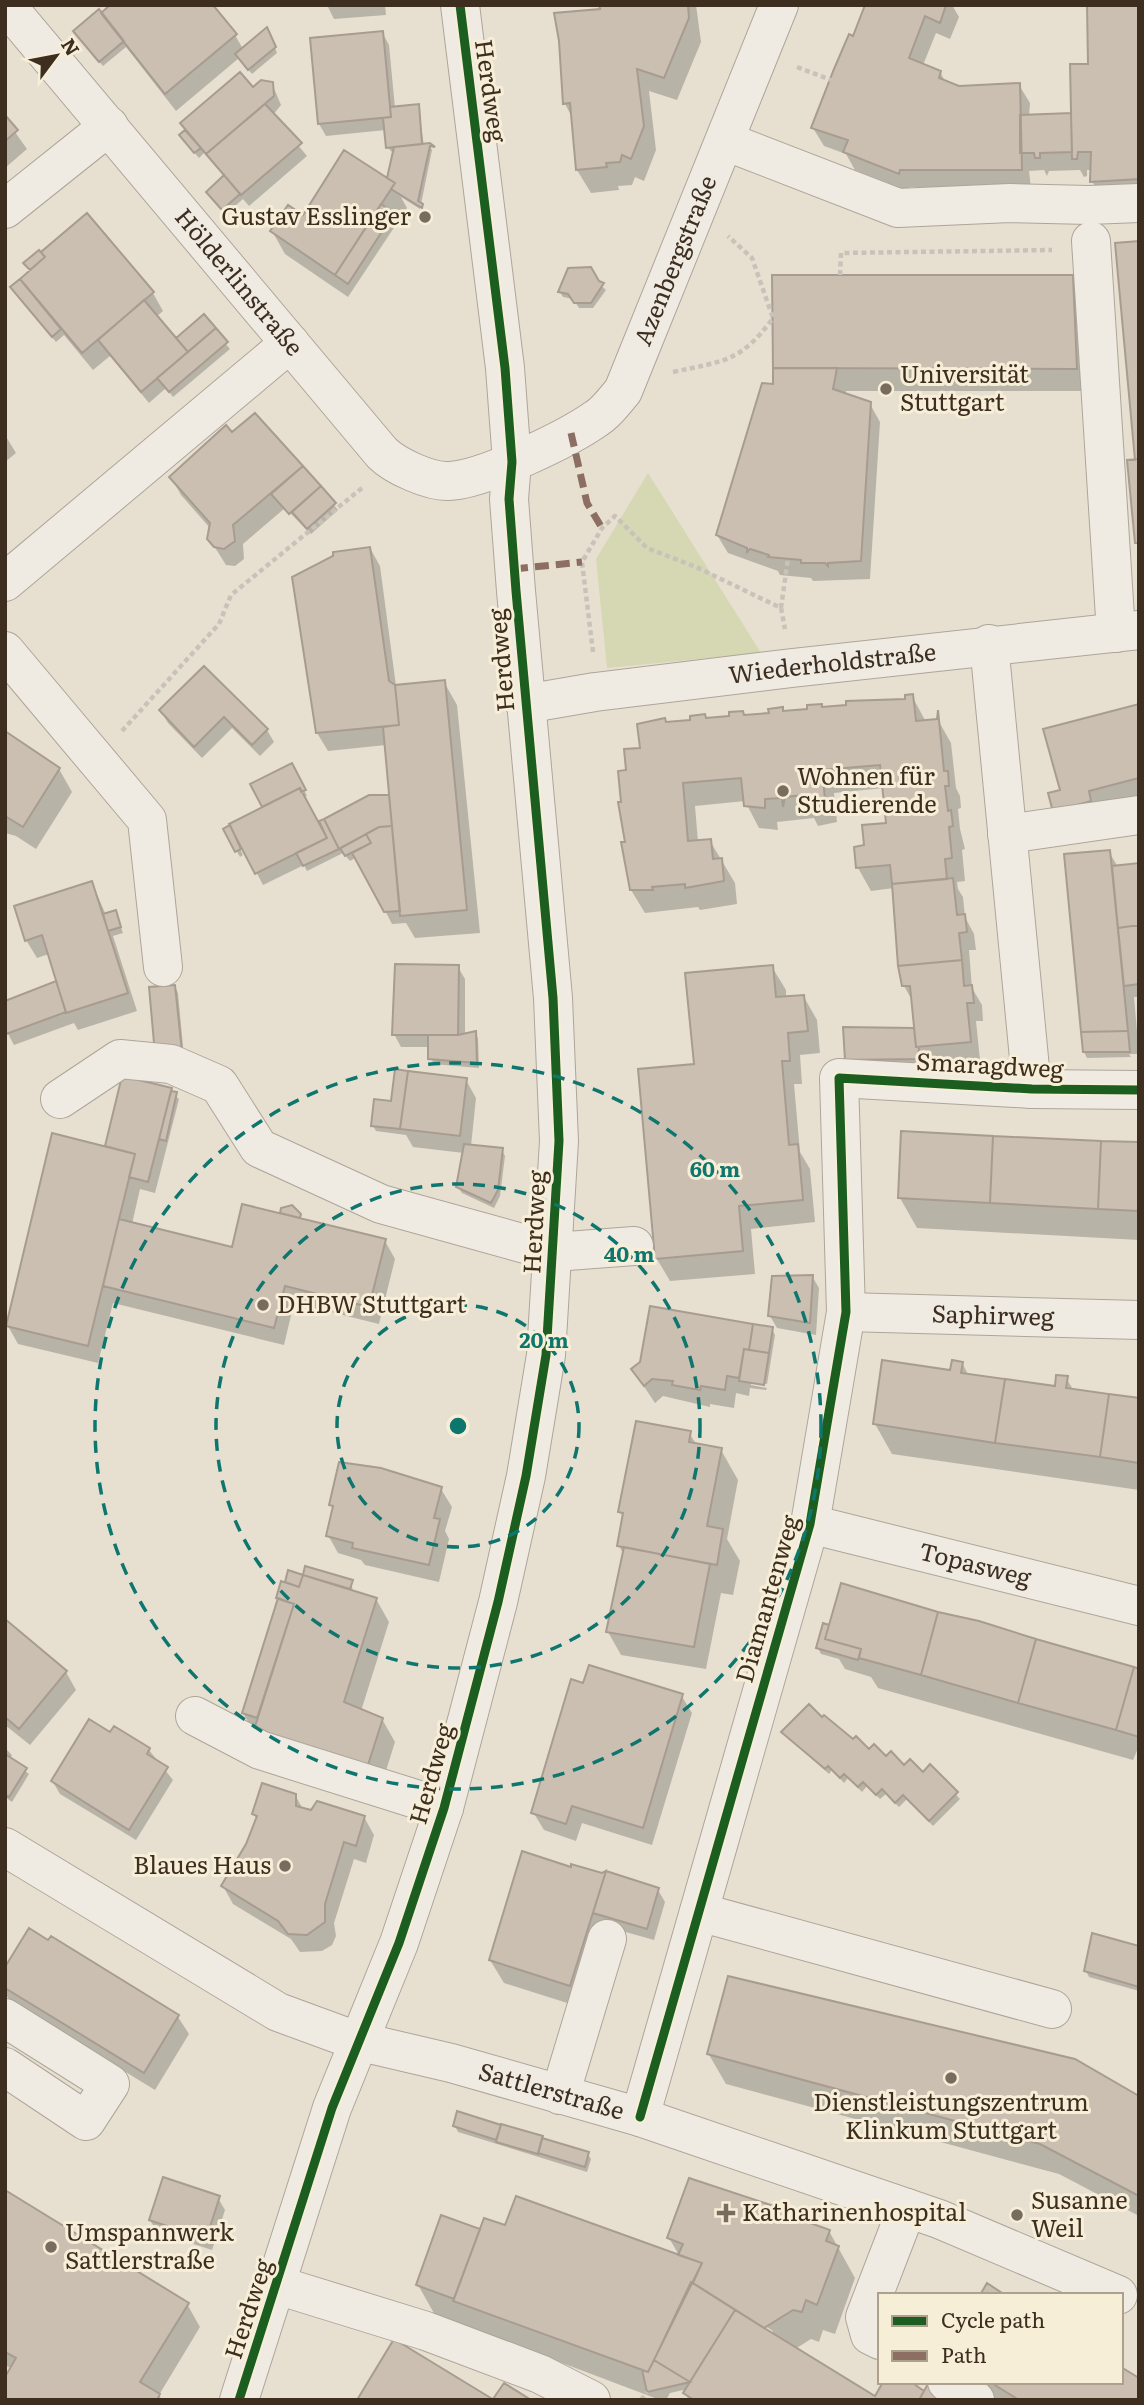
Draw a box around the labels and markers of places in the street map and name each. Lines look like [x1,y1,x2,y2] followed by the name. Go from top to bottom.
[221,197,412,232] place label: Gustav Esslinger
[417,209,433,225] marker: Gustav Esslinger
[900,355,1029,418] place label: Universität Stuttgart
[878,381,894,397] marker: Universität Stuttgart
[797,757,937,820] place label: Wohnen für Studierende
[775,783,791,799] marker: Wohnen für Studierende
[277,1285,467,1320] place label: DHBW Stuttgart
[255,1297,271,1313] marker: DHBW Stuttgart
[446,1414,470,1438] centre of rings
[133,1846,271,1881] place label: Blaues Haus
[277,1858,293,1874] marker: Blaues Haus
[943,2070,959,2086] marker: Dienstleistungszentrum Klinkum Stuttgart
[813,2083,1089,2146] place label: Dienstleistungszentrum Klinkum Stuttgart
[1031,2181,1128,2244] place label: Susanne Weil
[742,2193,966,2228] place label: Katharinenhospital
[716,2203,736,2223] marker: Katharinenhospital
[1009,2207,1025,2223] marker: Susanne Weil
[65,2213,234,2276] place label: Umspannwerk Sattlerstraße
[43,2239,59,2255] marker: Umspannwerk Sattlerstraße

